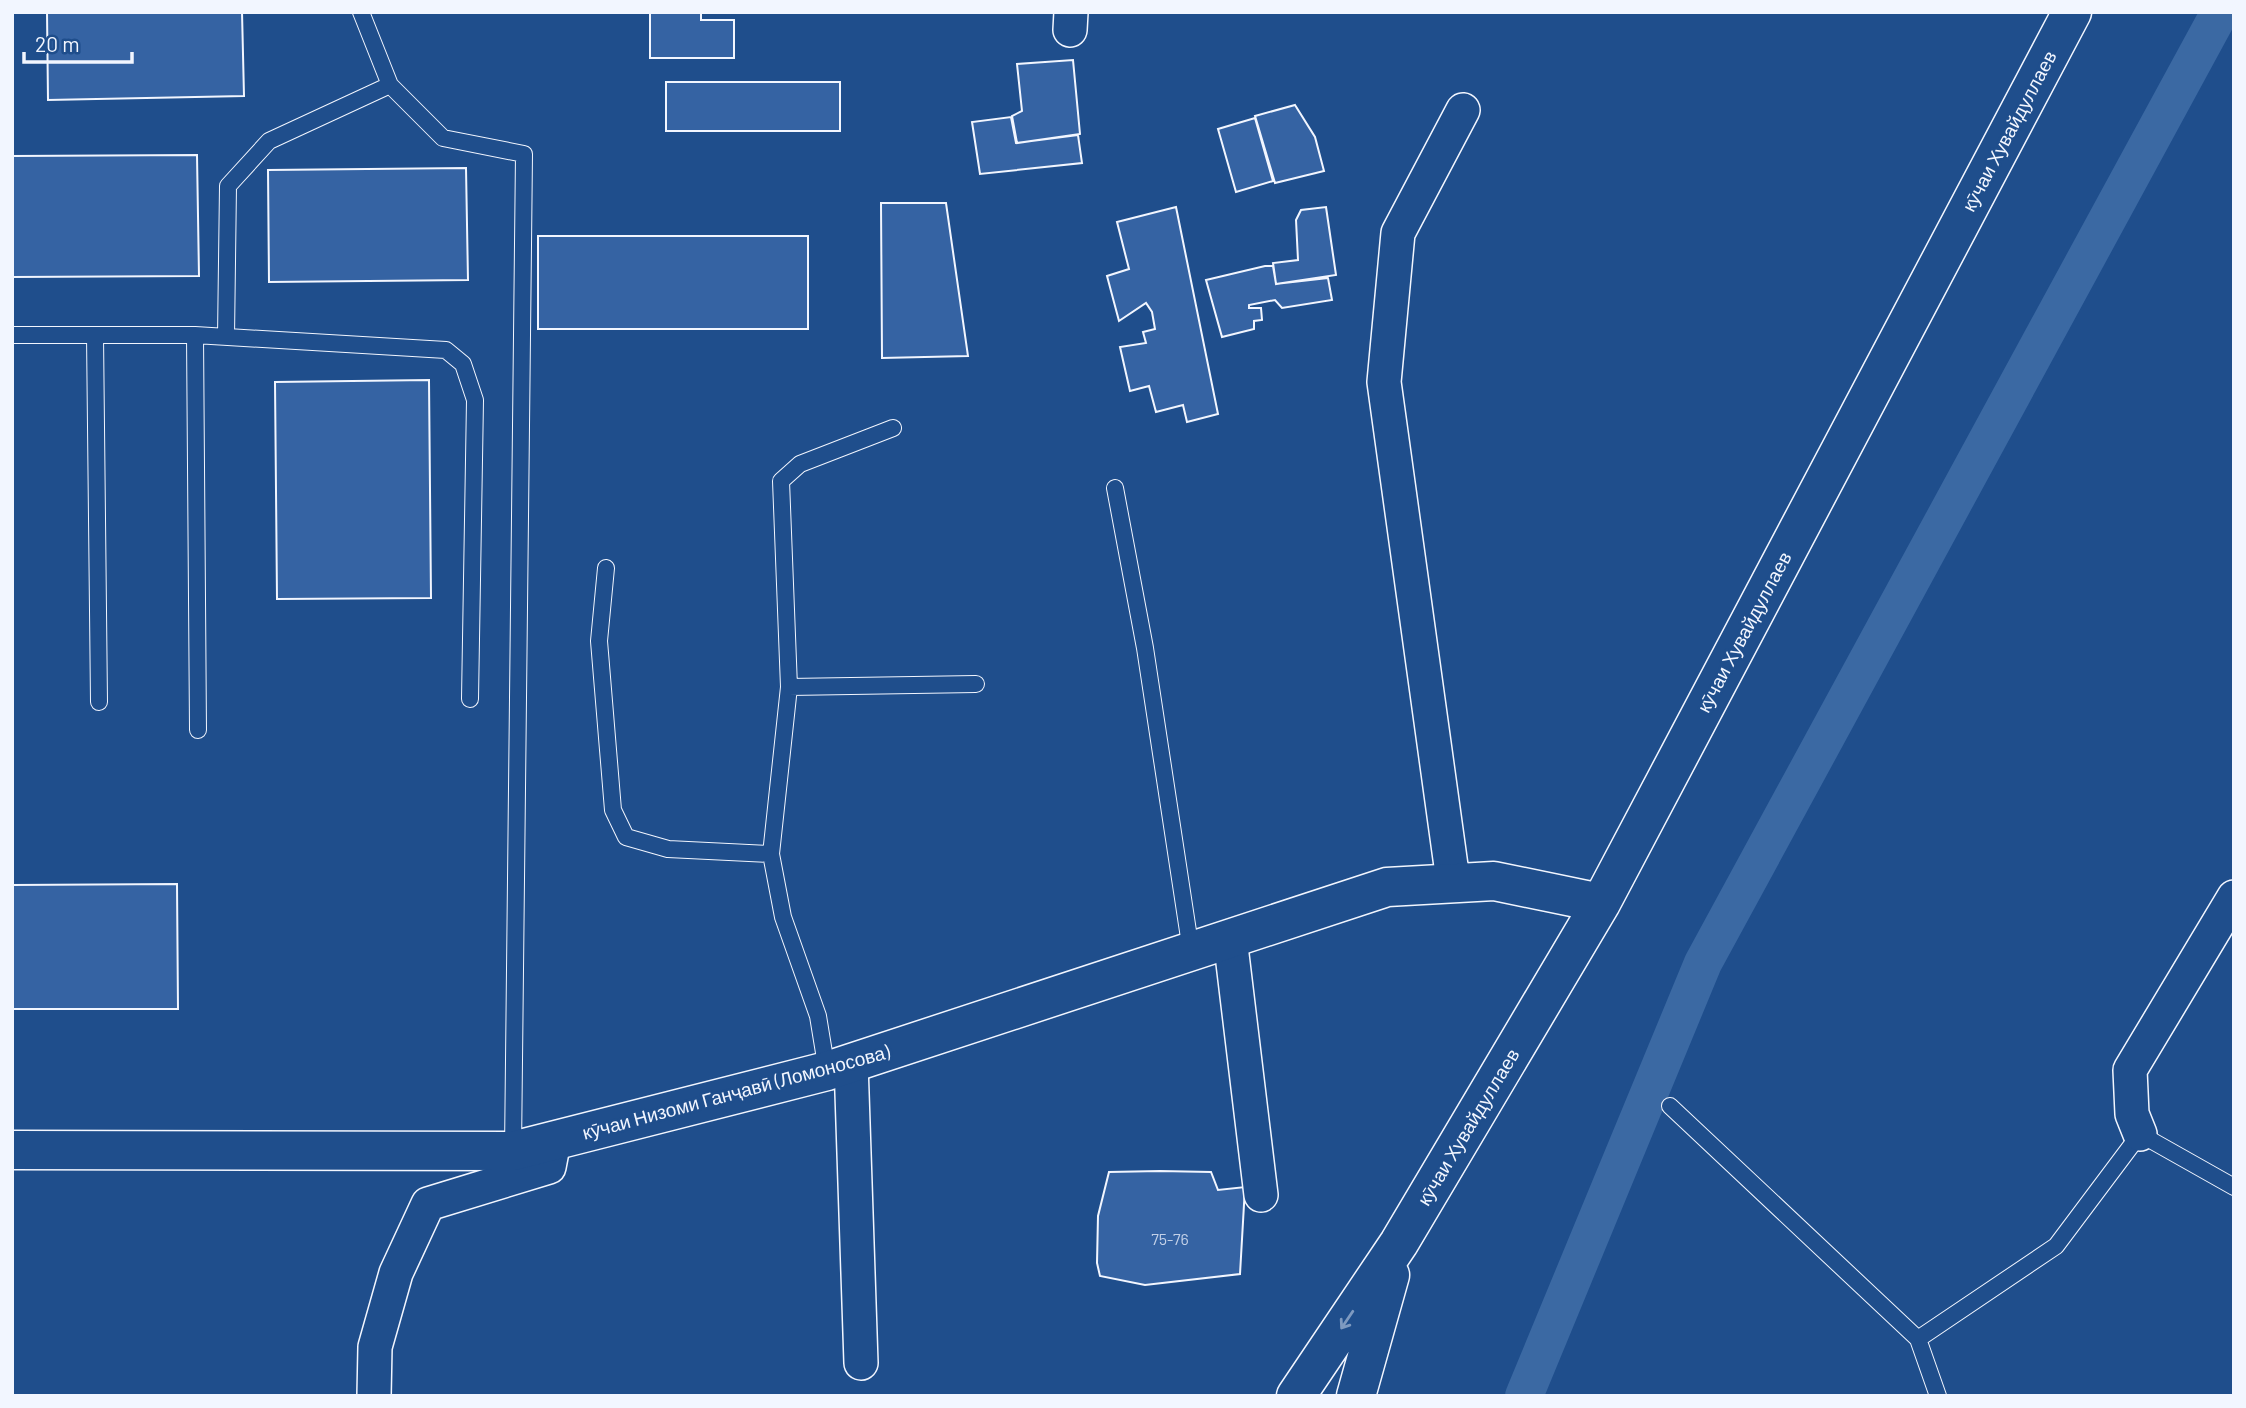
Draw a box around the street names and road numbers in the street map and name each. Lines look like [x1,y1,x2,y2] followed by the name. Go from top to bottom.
[1956,46,2061,215] street label: кӯчаи Хувайдуллаев
[1691,547,1796,716] street label: кӯчаи Хувайдуллаев
[580,1039,893,1144] street label: кӯчаи Низоми Ганҷавӣ (Ломоносова)
[1412,1044,1524,1209] street label: кӯчаи Хувайдуллаев

